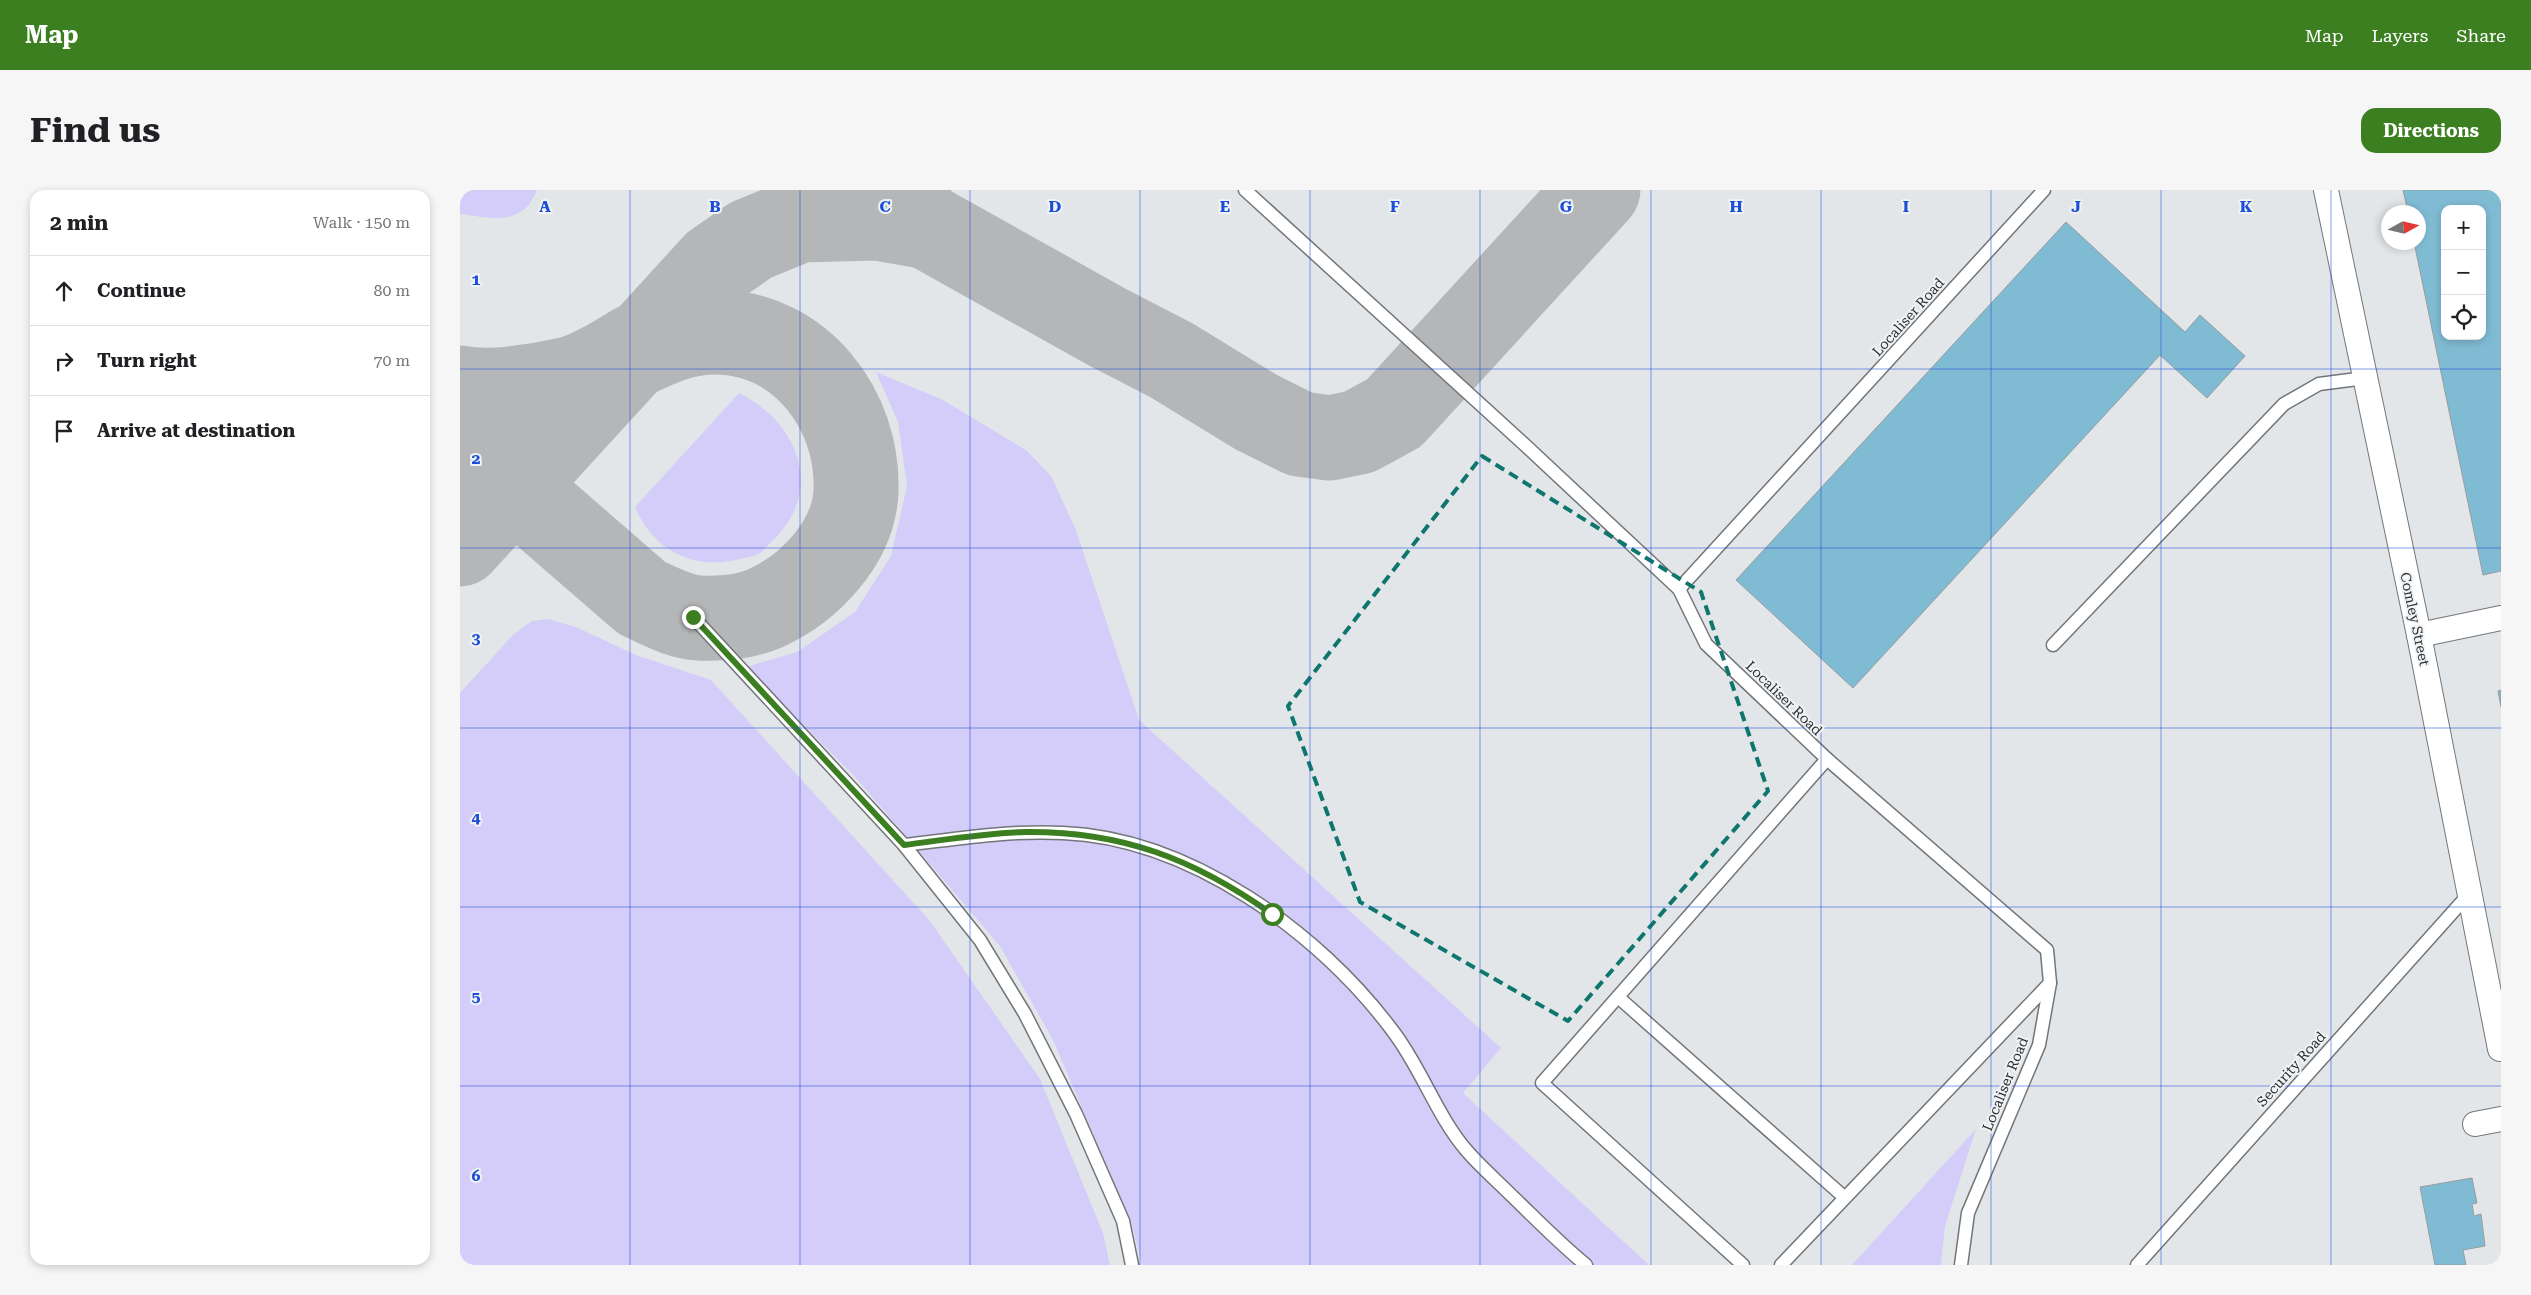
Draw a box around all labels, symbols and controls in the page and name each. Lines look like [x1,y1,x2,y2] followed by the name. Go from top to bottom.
[25,21,79,49] text: Map
[2305,25,2344,46] text: Map
[2372,25,2428,46] text: Layers
[2456,25,2506,46] text: Share
[2361,108,2501,153] button: Directions
[30,110,160,151] text: Find us
[539,197,551,216] text: A
[709,197,721,216] text: B
[879,197,891,216] text: C
[1049,197,1062,216] text: D
[1220,197,1230,216] text: E
[1390,197,1400,216] text: F
[1560,197,1573,216] text: G
[1729,197,1743,216] text: H
[1903,197,1909,216] text: I
[2071,197,2081,216] text: J
[2240,197,2253,216] text: K
[2381,205,2426,250] north arrow
[2441,205,2486,340] map controls
[2441,205,2486,250] button: +
[50,211,108,235] text: 2 min
[313,213,410,232] text: Walk · 150 m
[2441,250,2486,295] button: −
[472,270,481,289] text: 1
[1869,275,1947,359] street label: Localiser Road
[50,277,78,305] icon: ahead
[97,279,186,302] text: Continue
[373,281,410,300] text: 80 m
[2441,295,2486,340] button: locate
[50,347,78,375] icon: right
[97,349,197,372] text: Turn right
[373,351,410,370] text: 70 m
[50,417,78,445] icon: arrive
[97,419,295,442] text: Arrive at destination
[472,449,481,468] text: 2
[2397,571,2433,667] street label: Comley Street
[682,606,705,629] route end
[472,629,481,648] text: 3
[1743,658,1825,738] street label: Localiser Road
[472,808,481,827] text: 4
[1261,903,1284,926] route start
[472,987,481,1006] text: 5
[2253,1028,2329,1110] street label: Security Road
[1979,1035,2031,1133] street label: Localiser Road
[472,1166,481,1185] text: 6

